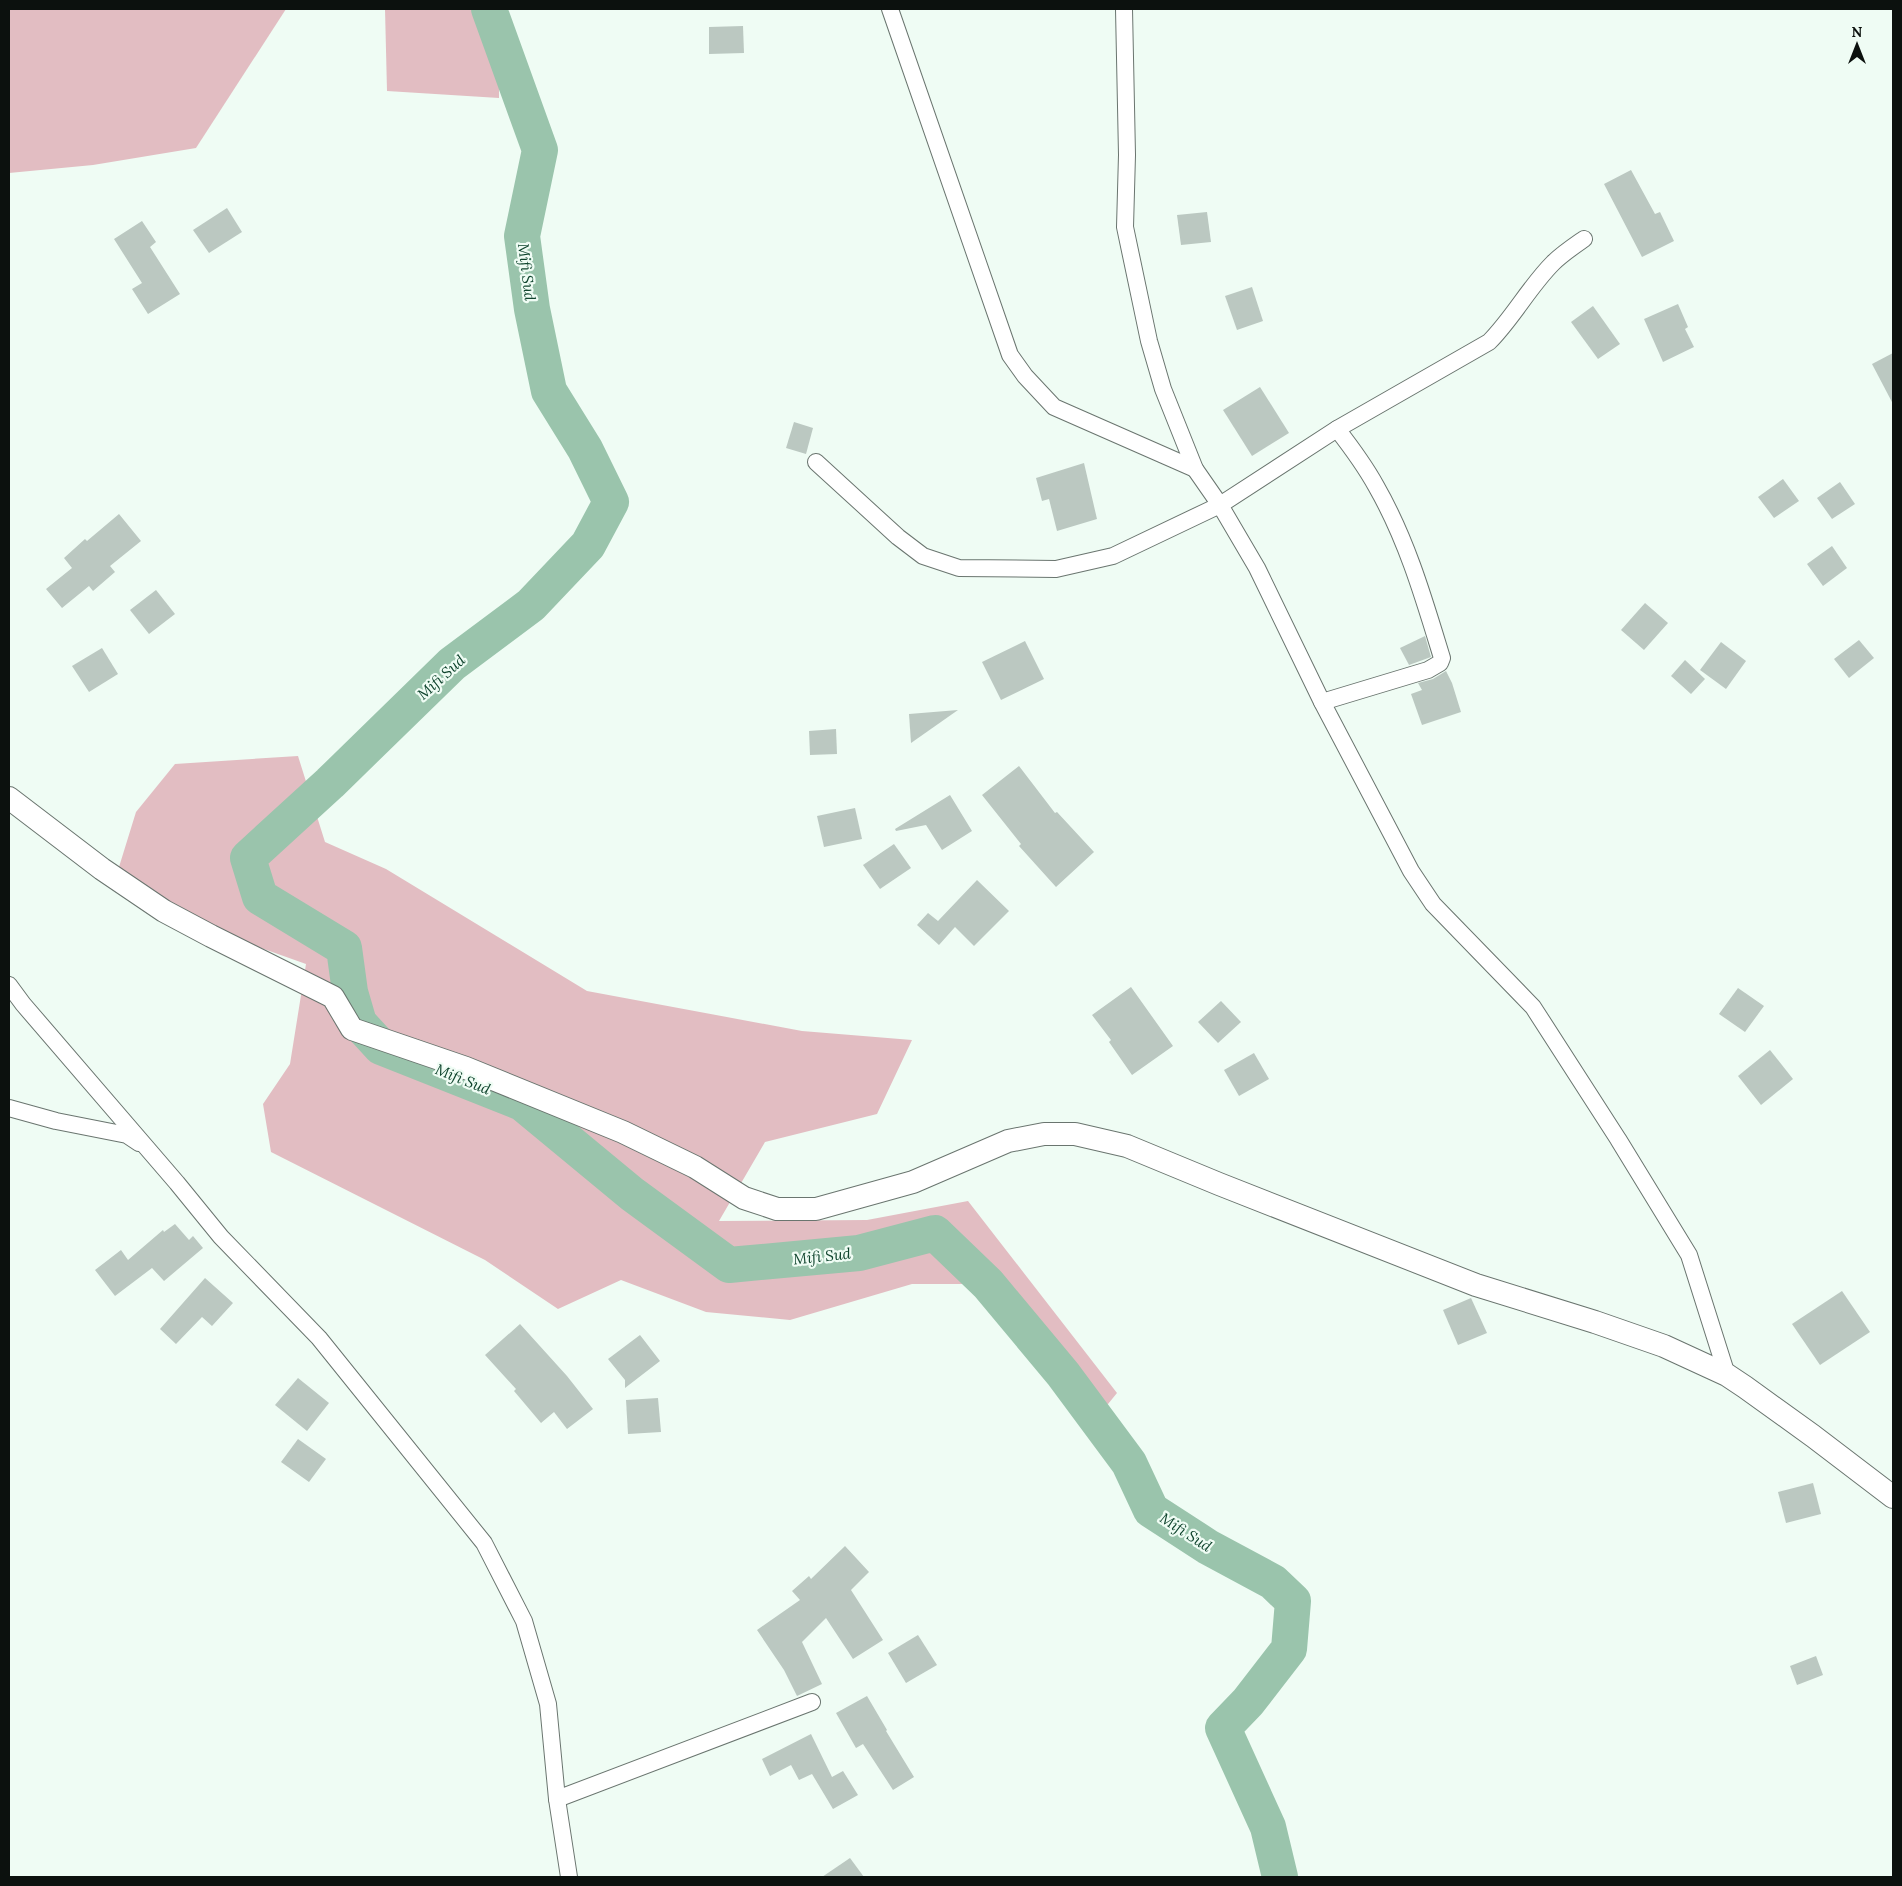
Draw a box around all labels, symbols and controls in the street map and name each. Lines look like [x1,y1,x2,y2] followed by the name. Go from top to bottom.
[1832,20,1882,70] north arrow
[1852,23,1863,41] text: N
[514,242,540,303] water label: Mifi Sud
[413,650,469,703] water label: Mifi Sud
[433,1059,494,1099] water label: Mifi Sud
[792,1243,852,1268] water label: Mifi Sud
[1157,1508,1216,1556] water label: Mifi Sud

